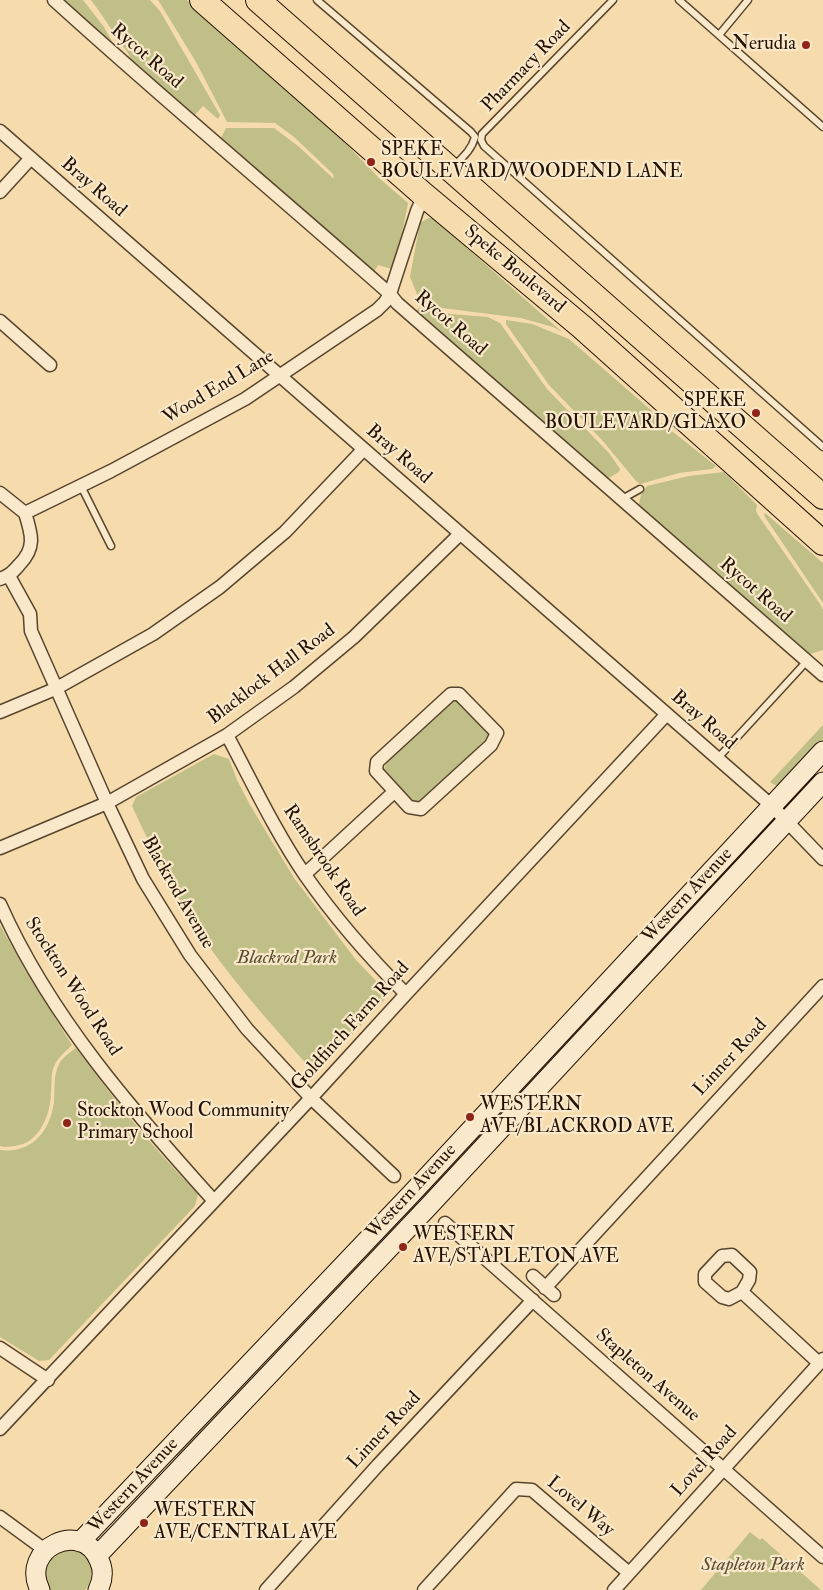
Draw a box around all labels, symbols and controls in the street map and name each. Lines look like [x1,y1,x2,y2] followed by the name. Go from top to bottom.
[478,17,576,117] street label: Pharmacy Road
[105,20,187,94] street label: Rycot Road
[732,34,796,56] place label: Nerudia
[800,39,812,51] marker: Nerudia
[381,140,683,184] place label: SPEKE BOULEVARD/WOODEND LANE
[56,153,130,223] street label: Bray Road
[365,156,377,168] marker: SPEKE BOULEVARD/WOODEND LANE
[459,221,569,319] street label: Speke Boulevard
[409,287,491,361] street label: Rycot Road
[159,346,279,430] street label: Wood End Lane
[545,391,746,435] place label: SPEKE BOULEVARD/GLAXO
[750,407,762,419] marker: SPEKE BOULEVARD/GLAXO
[361,420,435,490] street label: Bray Road
[714,554,796,628] street label: Rycot Road
[204,620,340,730] street label: Blacklock Hall Road
[666,686,740,756] street label: Bray Road
[277,801,369,921] street label: Ramsbrook Road
[136,833,218,953] street label: Blackrod Avenue
[638,844,738,948] street label: Western Avenue
[19,914,125,1060] street label: Stockton Wood Road
[237,948,337,970] park label: Blackrod Park
[287,958,415,1096] street label: Goldfinch Farm Road
[690,1015,772,1101] street label: Linner Road
[480,1095,674,1139] place label: WESTERN AVE/BLACKROD AVE
[77,1101,289,1145] place label: Stockton Wood Community Primary School
[464,1111,476,1123] marker: WESTERN AVE/BLACKROD AVE
[61,1117,73,1129] marker: Stockton Wood Community Primary School
[362,1140,462,1244] street label: Western Avenue
[413,1225,619,1269] place label: WESTERN AVE/STAPLETON AVE
[397,1241,409,1253] marker: WESTERN AVE/STAPLETON AVE
[590,1324,704,1428] street label: Stapleton Avenue
[344,1388,426,1474] street label: Linner Road
[667,1422,743,1502] street label: Lovel Road
[84,1434,184,1538] street label: Western Avenue
[542,1472,618,1542] street label: Lovel Way
[154,1501,337,1545] place label: WESTERN AVE/CENTRAL AVE
[138,1517,150,1529] marker: WESTERN AVE/CENTRAL AVE
[701,1555,805,1577] park label: Stapleton Park

